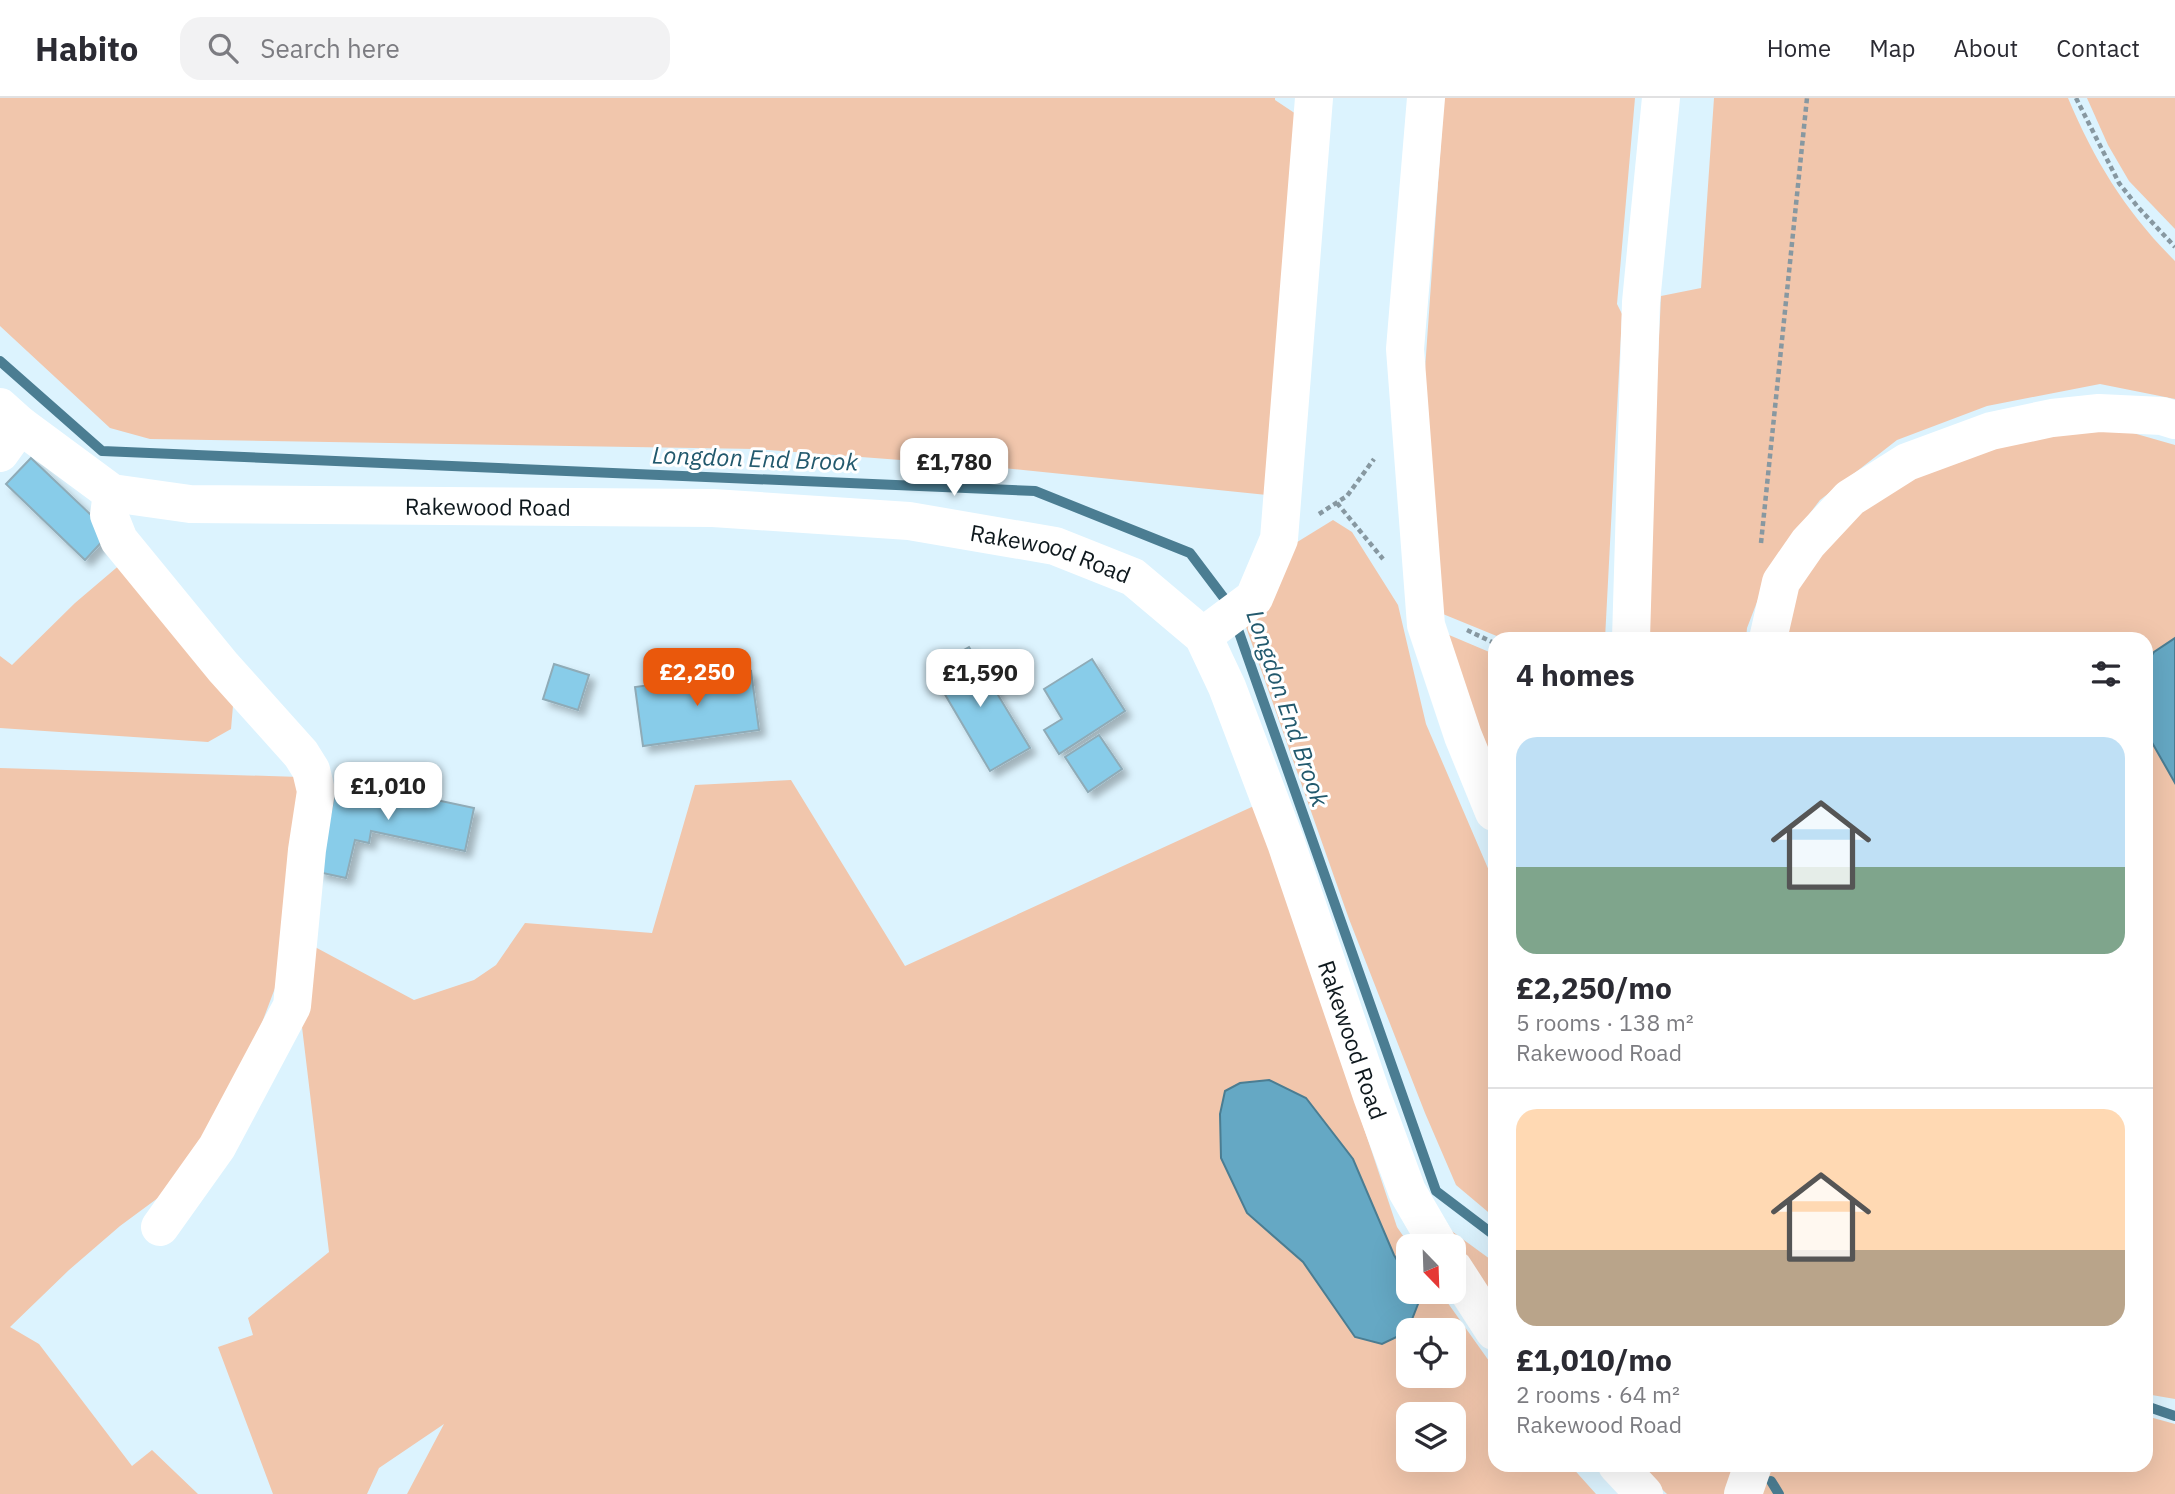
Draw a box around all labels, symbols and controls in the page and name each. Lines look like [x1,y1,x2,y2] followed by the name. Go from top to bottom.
[180,17,670,80] search box
[35,27,138,70] text: Habito
[204,29,242,67] icon: search
[260,31,400,65] text: Search here
[1767,32,1831,64] text: Home
[1869,32,1915,64] text: Map
[1953,32,2018,64] text: About
[2056,32,2140,64] text: Contact
[652,438,859,478] water label: Longdon End Brook
[897,438,1011,498] pin: £1,780
[916,446,992,476] text: £1,780
[405,491,571,522] street label: Rakewood Road
[968,517,1135,590] street label: Rakewood Road
[1239,605,1337,811] water label: Longdon End Brook
[640,648,754,708] pin: £2,250
[923,650,1037,709] pin: £1,590
[1516,655,1635,694] text: 4 homes
[2087,655,2125,693] icon: filters
[659,656,735,686] text: £2,250
[942,657,1018,687] text: £1,590
[331,762,445,822] pin: £1,010
[350,770,426,800] text: £1,010
[1758,782,1884,908] icon: home
[1312,956,1394,1123] street label: Rakewood Road
[1516,968,1672,1007] text: £2,250/mo
[1516,1007,1694,1037] text: 5 rooms · 138 m²
[1516,1037,1682,1067] text: Rakewood Road
[1758,1154,1884,1280] icon: home
[1396,1234,1466,1304] north arrow
[1396,1234,1466,1472] map controls
[1396,1318,1466,1388] button: locate
[1516,1340,1672,1379] text: £1,010/mo
[1516,1379,1680,1409] text: 2 rooms · 64 m²
[1396,1402,1466,1472] button: layers
[1516,1409,1682,1439] text: Rakewood Road

